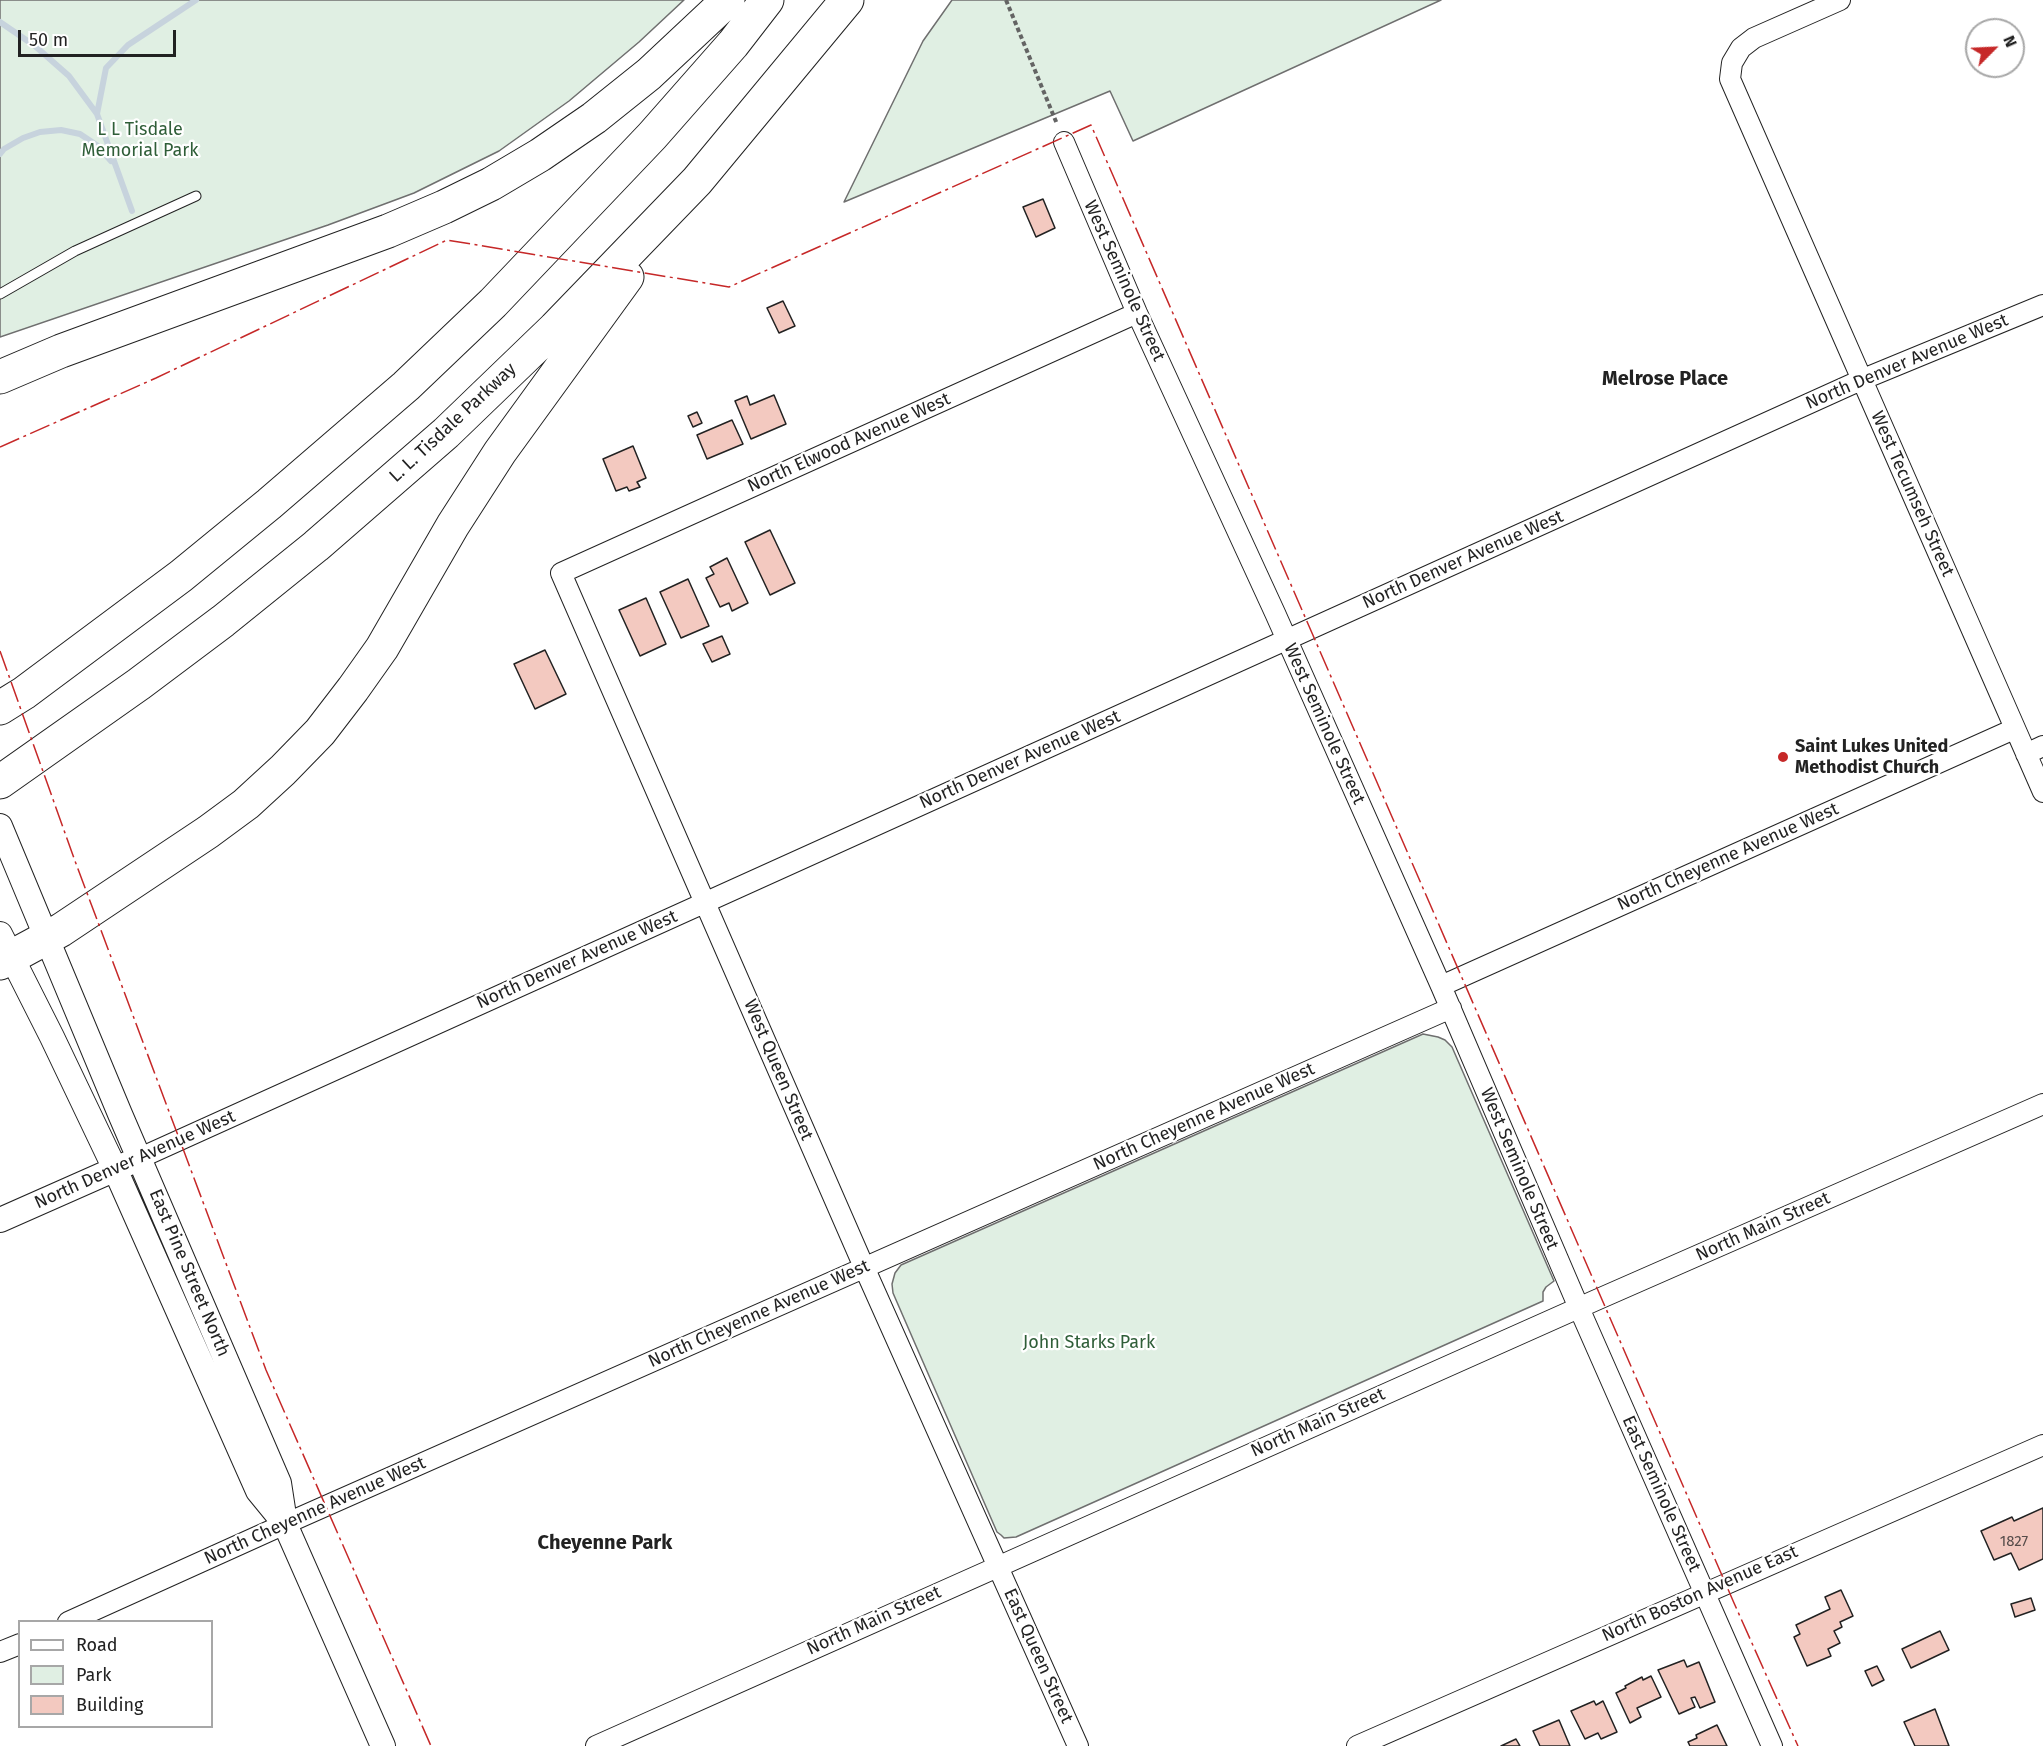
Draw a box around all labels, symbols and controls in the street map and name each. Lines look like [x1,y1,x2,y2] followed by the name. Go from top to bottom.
[21,18,178,56] scale bar
[1965,18,2025,78] north arrow
[29,29,68,51] text: 50 m
[1999,33,2021,50] text: N
[82,119,198,162] park label: L L Tisdale Memorial Park
[1079,197,1169,365] street label: West Seminole Street
[1803,310,2011,414] street label: North Denver Avenue West
[385,359,521,487] street label: L. L. Tisdale Parkway
[1602,367,1728,391] district label: Melrose Place
[744,388,954,498] street label: North Elwood Avenue West
[1866,408,1958,580] street label: West Tecumseh Street
[1359,506,1567,614] street label: North Denver Avenue West
[1279,640,1369,808] street label: West Seminole Street
[916,706,1124,814] street label: North Denver Avenue West
[1795,736,1948,778] place label: Saint Lukes United Methodist Church
[1776,750,1790,764] marker: Saint Lukes United Methodist Church
[1614,798,1842,916] street label: North Cheyenne Avenue West
[473,906,681,1014] street label: North Denver Avenue West
[739,996,817,1144] street label: West Queen Street
[1090,1058,1318,1176] street label: North Cheyenne Avenue West
[1475,1085,1563,1253] street label: West Seminole Street
[31,1106,239,1214] street label: North Denver Avenue West
[144,1186,234,1360] street label: East Pine Street North
[1693,1188,1833,1266] street label: North Main Street
[645,1255,873,1373] street label: North Cheyenne Avenue West
[1023,1332,1155,1354] park label: John Starks Park
[1248,1384,1388,1462] street label: North Main Street
[1617,1413,1705,1575] street label: East Seminole Street
[201,1452,429,1570] street label: North Cheyenne Avenue West
[538,1531,672,1555] district label: Cheyenne Park
[2000,1533,2028,1551] house number: 1827
[1599,1541,1801,1647] street label: North Boston Avenue East
[804,1582,944,1660] street label: North Main Street
[999,1585,1077,1727] street label: East Queen Street
[18,1620,213,1728] legend
[76,1634,118,1656] text: Road
[76,1664,111,1686] text: Park
[76,1694,143,1716] text: Building

